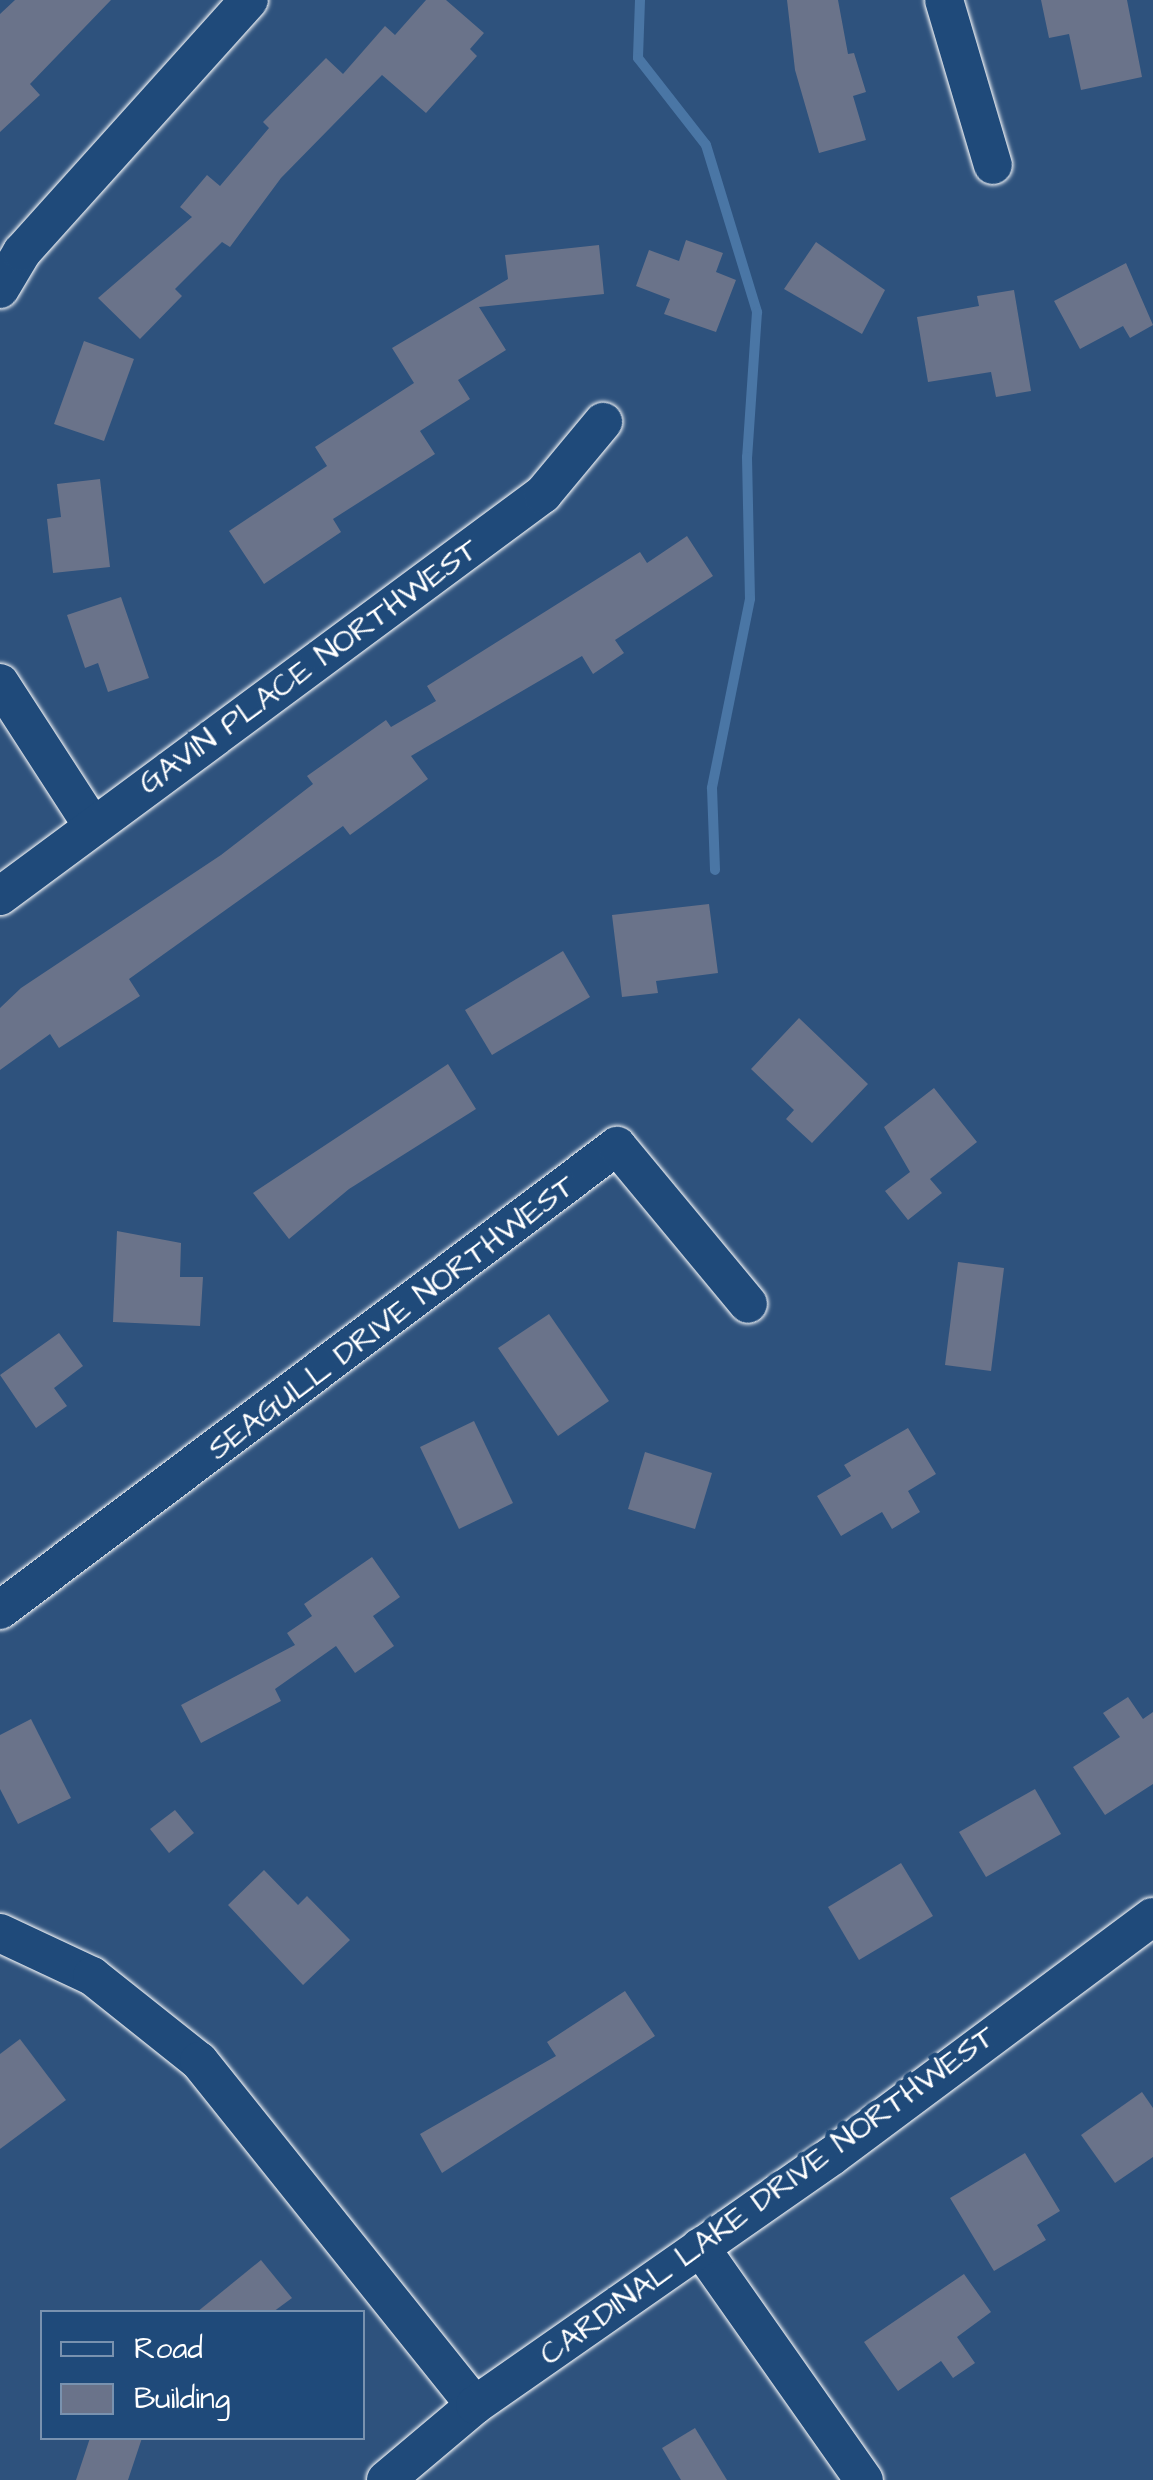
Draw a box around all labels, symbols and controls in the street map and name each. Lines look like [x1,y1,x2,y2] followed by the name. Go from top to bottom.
[131,531,487,803] street label: GAVIN PLACE NORTHWEST
[201,1167,583,1469] street label: SEAGULL DRIVE NORTHWEST
[533,2018,1003,2374] street label: CARDINAL LAKE DRIVE NORTHWEST
[40,2310,365,2440] legend
[134,2328,203,2370] text: Road
[134,2378,230,2420] text: Building

